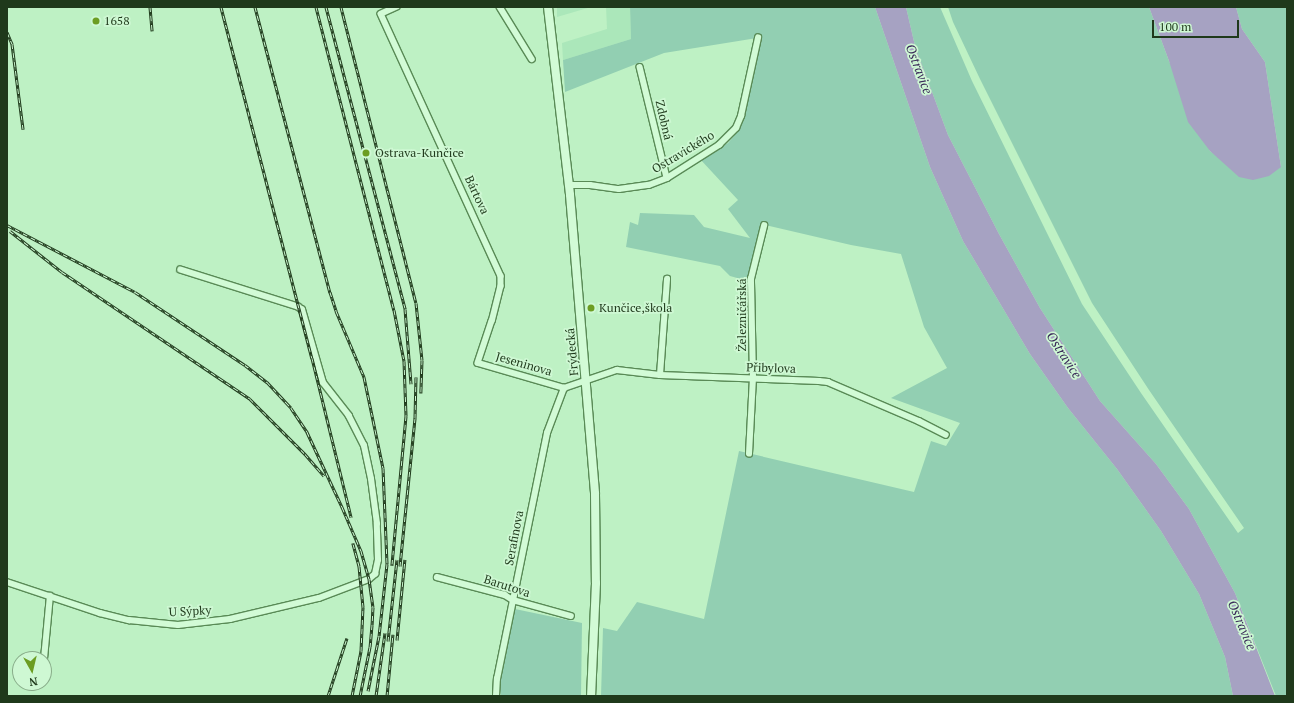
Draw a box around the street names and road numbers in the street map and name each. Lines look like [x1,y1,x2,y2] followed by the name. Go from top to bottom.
[652,99,676,141] street label: Zdobná
[649,128,717,176] street label: Ostravického
[462,173,492,217] street label: Bártova
[735,279,749,351] street label: Železničářská
[563,327,581,377] street label: Frýdecká
[494,349,554,379] street label: Jeseninova
[746,360,796,376] street label: Přibylova
[502,509,526,567] street label: Serafinova
[482,572,532,600] street label: Barutova
[168,603,212,619] street label: U Sýpky

